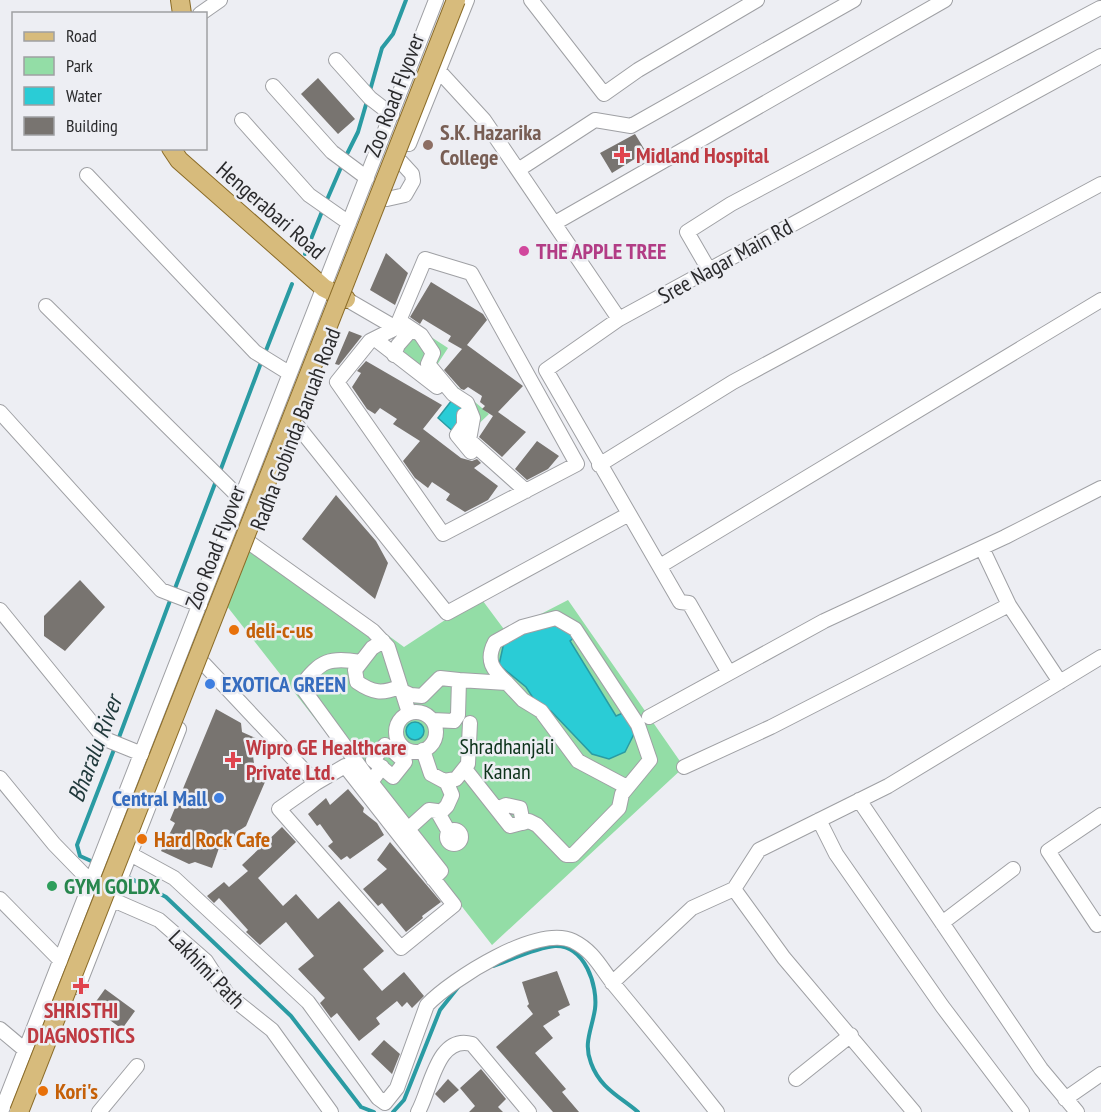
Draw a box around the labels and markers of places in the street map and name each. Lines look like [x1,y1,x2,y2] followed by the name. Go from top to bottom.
[440,118,541,171] place label: S.K. Hazarika College
[421,138,435,152] marker: S.K. Hazarika College
[636,141,769,169] place label: Midland Hospital
[613,146,631,164] marker: Midland Hospital
[536,237,666,265] place label: THE APPLE TREE
[517,244,531,258] marker: THE APPLE TREE
[246,616,313,644] place label: deli-c-us
[227,623,241,637] marker: deli-c-us
[222,670,346,698] place label: EXOTICA GREEN
[203,677,217,691] marker: EXOTICA GREEN
[245,733,407,786] place label: Wipro GE Healthcare Private Ltd.
[224,751,242,769] marker: Wipro GE Healthcare Private Ltd.
[112,784,208,812] place label: Central Mall
[212,791,226,805] marker: Central Mall
[154,825,270,853] place label: Hard Rock Cafe
[135,832,149,846] marker: Hard Rock Cafe
[64,872,160,900] place label: GYM GOLDX
[45,879,59,893] marker: GYM GOLDX
[72,977,90,995] marker: SHRISTHI DIAGNOSTICS
[27,996,135,1049] place label: SHRISTHI DIAGNOSTICS
[55,1077,98,1105] place label: Kori's
[36,1084,50,1098] marker: Kori's

